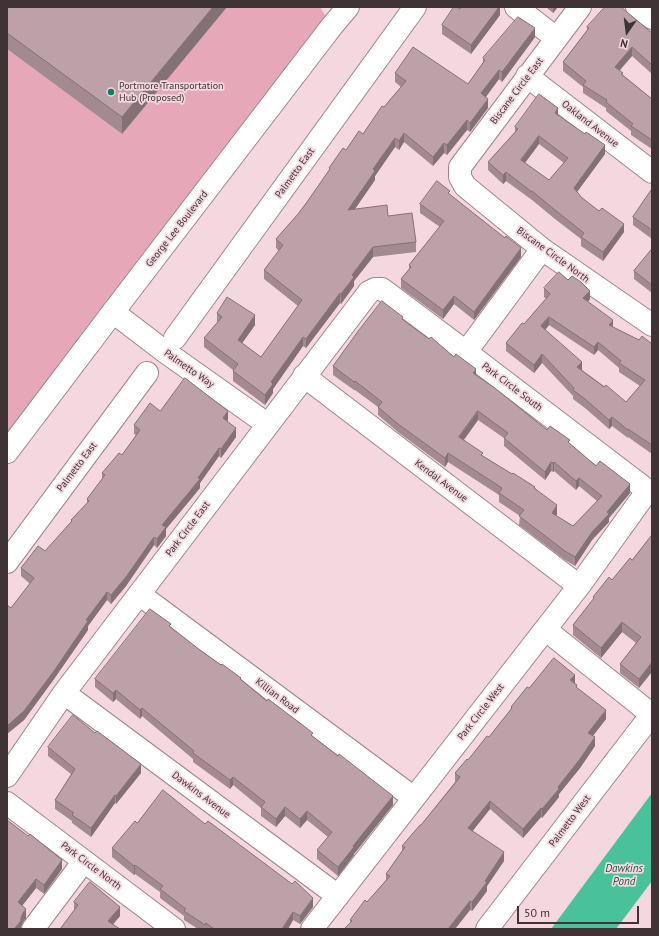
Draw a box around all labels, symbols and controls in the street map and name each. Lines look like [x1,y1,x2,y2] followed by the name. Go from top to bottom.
[607,12,647,52] north arrow
[619,36,629,51] text: N
[488,55,546,127] street label: Biscane Circle East
[119,80,224,104] place label: Portmore Transportation Hub (Proposed)
[106,87,116,97] marker: Portmore Transportation Hub (Proposed)
[559,98,621,150] street label: Oakland Avenue
[273,146,317,200] street label: Palmetto East
[144,189,210,269] street label: George Lee Boulevard
[514,225,592,285] street label: Biscane Circle North
[162,347,216,391] street label: Palmetto Way
[479,360,545,414] street label: Park Circle South
[54,440,100,494] street label: Palmetto East
[412,457,470,505] street label: Kendal Avenue
[163,499,213,559] street label: Park Circle East
[253,676,301,716] street label: Killian Road
[455,681,507,743] street label: Park Circle West
[169,769,233,821] street label: Dawkins Avenue
[547,793,593,849] street label: Palmetto West
[58,839,124,893] street label: Park Circle North
[605,862,643,888] water label: Dawkins Pond
[519,898,641,924] scale bar
[524,905,550,920] text: 50 m

